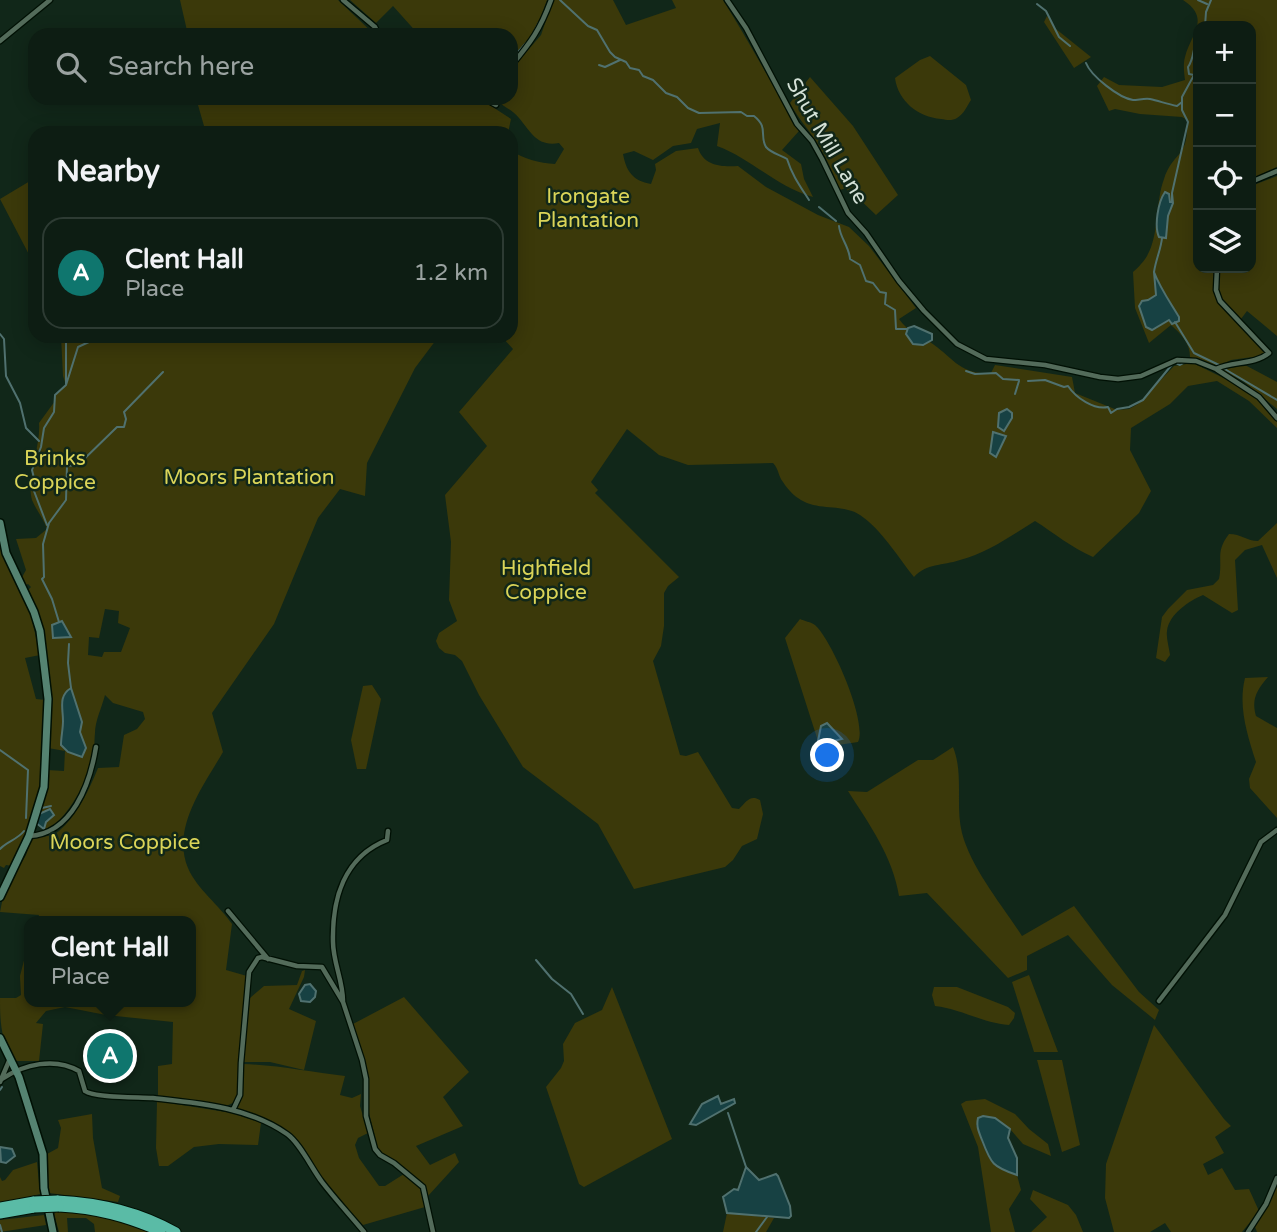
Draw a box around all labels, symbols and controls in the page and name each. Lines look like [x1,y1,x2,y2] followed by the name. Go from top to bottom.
[1193,21,1256,273] map controls
[1193,21,1256,84] button: +
[28,28,518,105] search box
[52,48,90,86] icon: search
[108,51,254,82] text: Search here
[781,73,873,209] street label: Shut Mill Lane
[1193,84,1256,147] button: −
[1193,147,1256,210] button: locate
[56,153,160,190] text: Nearby
[537,184,639,233] park label: Irongate Plantation
[1193,210,1256,273] button: layers
[125,244,244,275] text: Clent Hall
[72,259,90,287] text: A
[414,259,488,287] text: 1.2 km
[125,275,184,303] text: Place
[14,446,96,495] park label: Brinks Coppice
[163,465,335,490] park label: Moors Plantation
[501,556,591,605] park label: Highfield Coppice
[810,738,844,772] your location
[50,830,201,855] park label: Moors Coppice
[24,916,196,1007] popup
[51,932,169,963] text: Clent Hall
[51,963,110,991] text: Place
[87,1030,133,1082] pin: A

